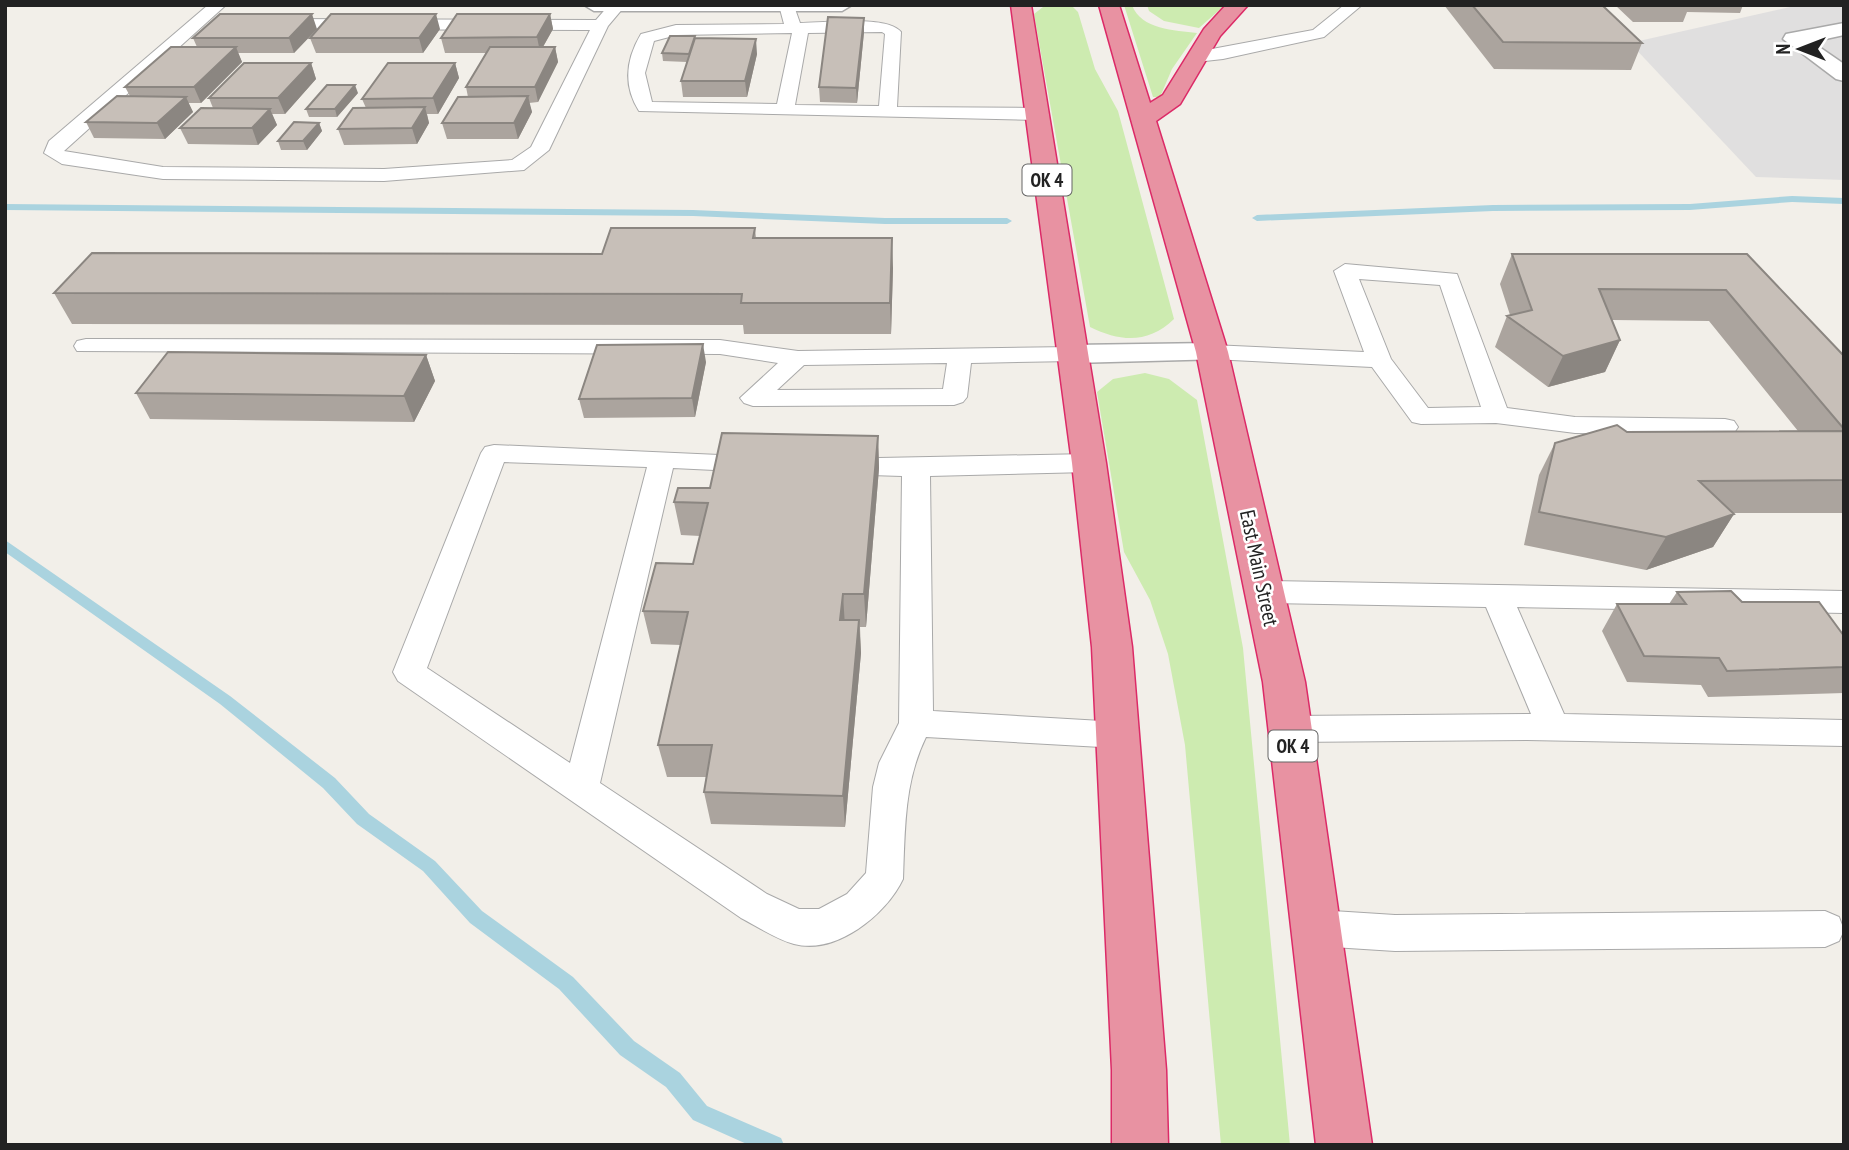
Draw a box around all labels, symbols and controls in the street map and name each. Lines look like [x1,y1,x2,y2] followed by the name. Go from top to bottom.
[1765,14,1835,84] north arrow
[1771,44,1795,54] text: N
[1023,164,1072,196] road number: OK 4
[1234,507,1285,629] street label: East Main Street
[1268,730,1318,762] road number: OK 4

